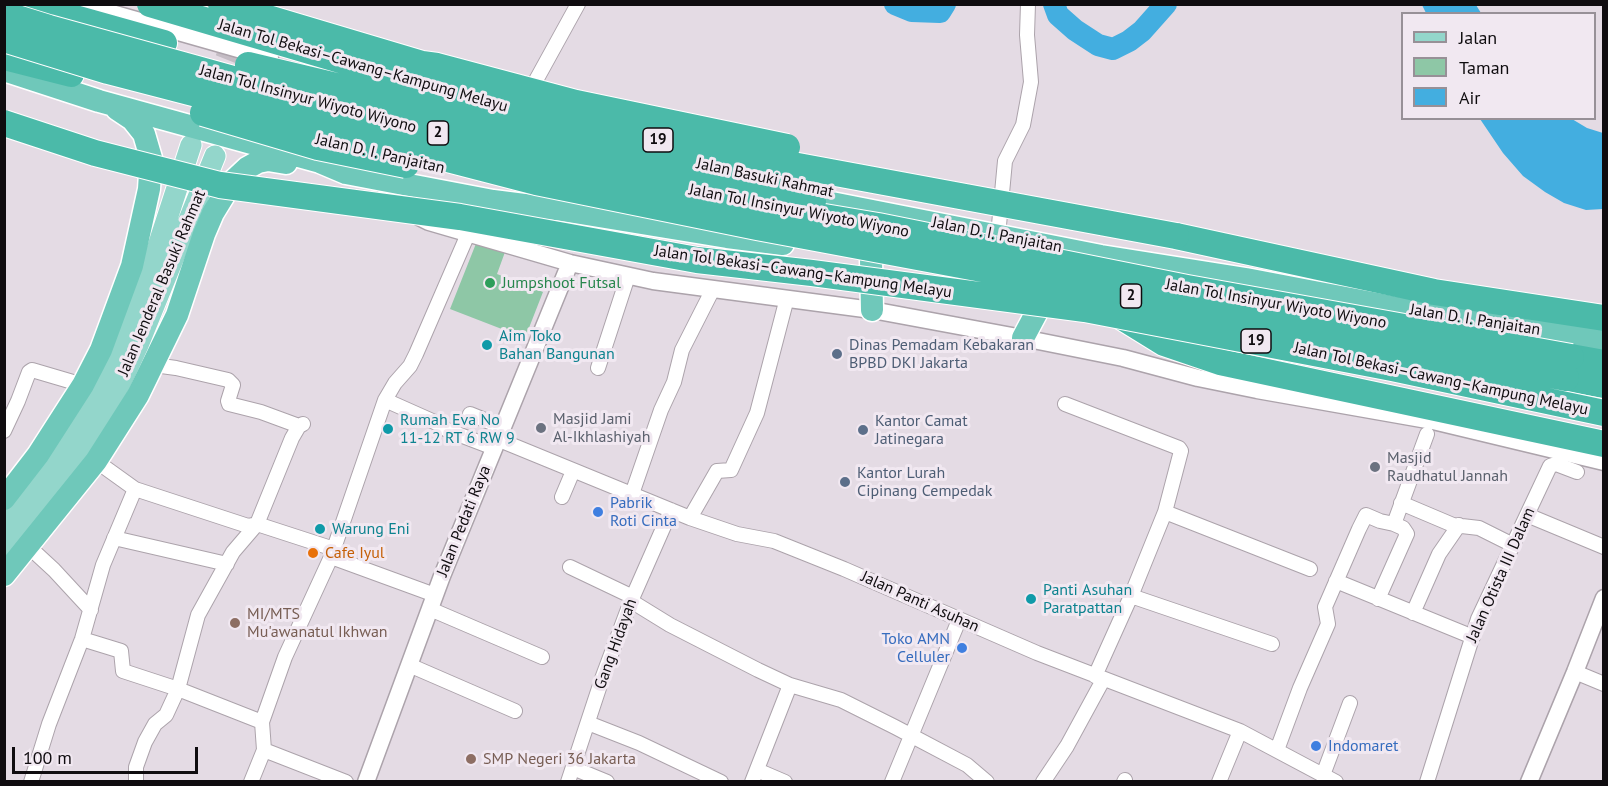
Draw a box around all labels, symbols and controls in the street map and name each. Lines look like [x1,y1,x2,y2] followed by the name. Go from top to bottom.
[1401,12,1596,120] legend
[216,15,510,117] street label: Jalan Tol Bekasi–Cawang–Kampung Melayu
[1459,26,1497,49] text: Jalan
[1459,56,1509,79] text: Taman
[197,61,419,137] street label: Jalan Tol Insinyur Wiyoto Wiyono
[1459,86,1480,109] text: Air
[428,121,448,145] road number: 2
[643,128,673,152] road number: 19
[314,130,446,178] street label: Jalan D. I. Panjaitan
[695,154,835,202] street label: Jalan Basuki Rahmat
[687,180,911,242] street label: Jalan Tol Insinyur Wiyoto Wiyono
[114,187,210,379] street label: Jalan Jenderal Basuki Rahmat
[930,213,1064,257] street label: Jalan D. I. Panjaitan
[653,242,953,302] street label: Jalan Tol Bekasi–Cawang–Kampung Melayu
[502,273,621,293] place label: Jumpshoot Futsal
[1164,275,1388,333] street label: Jalan Tol Insinyur Wiyoto Wiyono
[483,276,497,290] marker: Jumpshoot Futsal
[1120,284,1142,308] road number: 2
[1408,300,1542,340] street label: Jalan D. I. Panjaitan
[499,326,615,364] place label: Aim Toko Bahan Bangunan
[1241,329,1271,353] road number: 19
[849,335,1034,373] place label: Dinas Pemadam Kebakaran BPBD DKI Jakarta
[480,338,494,352] marker: Aim Toko Bahan Bangunan
[1292,338,1590,420] street label: Jalan Tol Bekasi–Cawang–Kampung Melayu
[830,347,844,361] marker: Dinas Pemadam Kebakaran BPBD DKI Jakarta
[553,409,650,447] place label: Masjid Jami Al-Ikhlashiyah
[400,410,515,448] place label: Rumah Eva No 11-12 RT 6 RW 9
[875,411,968,449] place label: Kantor Camat Jatinegara
[534,421,548,435] marker: Masjid Jami Al-Ikhlashiyah
[381,422,395,436] marker: Rumah Eva No 11-12 RT 6 RW 9
[856,423,870,437] marker: Kantor Camat Jatinegara
[1387,448,1508,486] place label: Masjid Raudhatul Jannah
[1368,460,1382,474] marker: Masjid Raudhatul Jannah
[433,463,495,579] street label: Jalan Pedati Raya
[857,463,992,501] place label: Kantor Lurah Cipinang Cempedak
[838,475,852,489] marker: Kantor Lurah Cipinang Cempedak
[610,493,677,531] place label: Pabrik Roti Cinta
[591,505,605,519] marker: Pabrik Roti Cinta
[1463,505,1539,645] street label: Jalan Otista III Dalam
[332,519,410,539] place label: Warung Eni
[313,522,327,536] marker: Warung Eni
[325,543,385,563] place label: Cafe Iyul
[306,546,320,560] marker: Cafe Iyul
[858,567,982,637] street label: Jalan Panti Asuhan
[1043,580,1132,618] place label: Panti Asuhan Paratpattan
[1024,592,1038,606] marker: Panti Asuhan Paratpattan
[591,596,641,692] street label: Gang Hidayah
[247,604,388,642] place label: MI/MTS Mu'awanatul Ikhwan
[228,616,242,630] marker: MI/MTS Mu'awanatul Ikhwan
[881,629,950,667] place label: Toko AMN Celluler
[955,641,969,655] marker: Toko AMN Celluler
[15,735,201,773] scale bar
[1328,736,1399,756] place label: Indomaret
[1309,739,1323,753] marker: Indomaret
[23,746,72,769] text: 100 m
[483,749,636,769] place label: SMP Negeri 36 Jakarta
[464,752,478,766] marker: SMP Negeri 36 Jakarta

